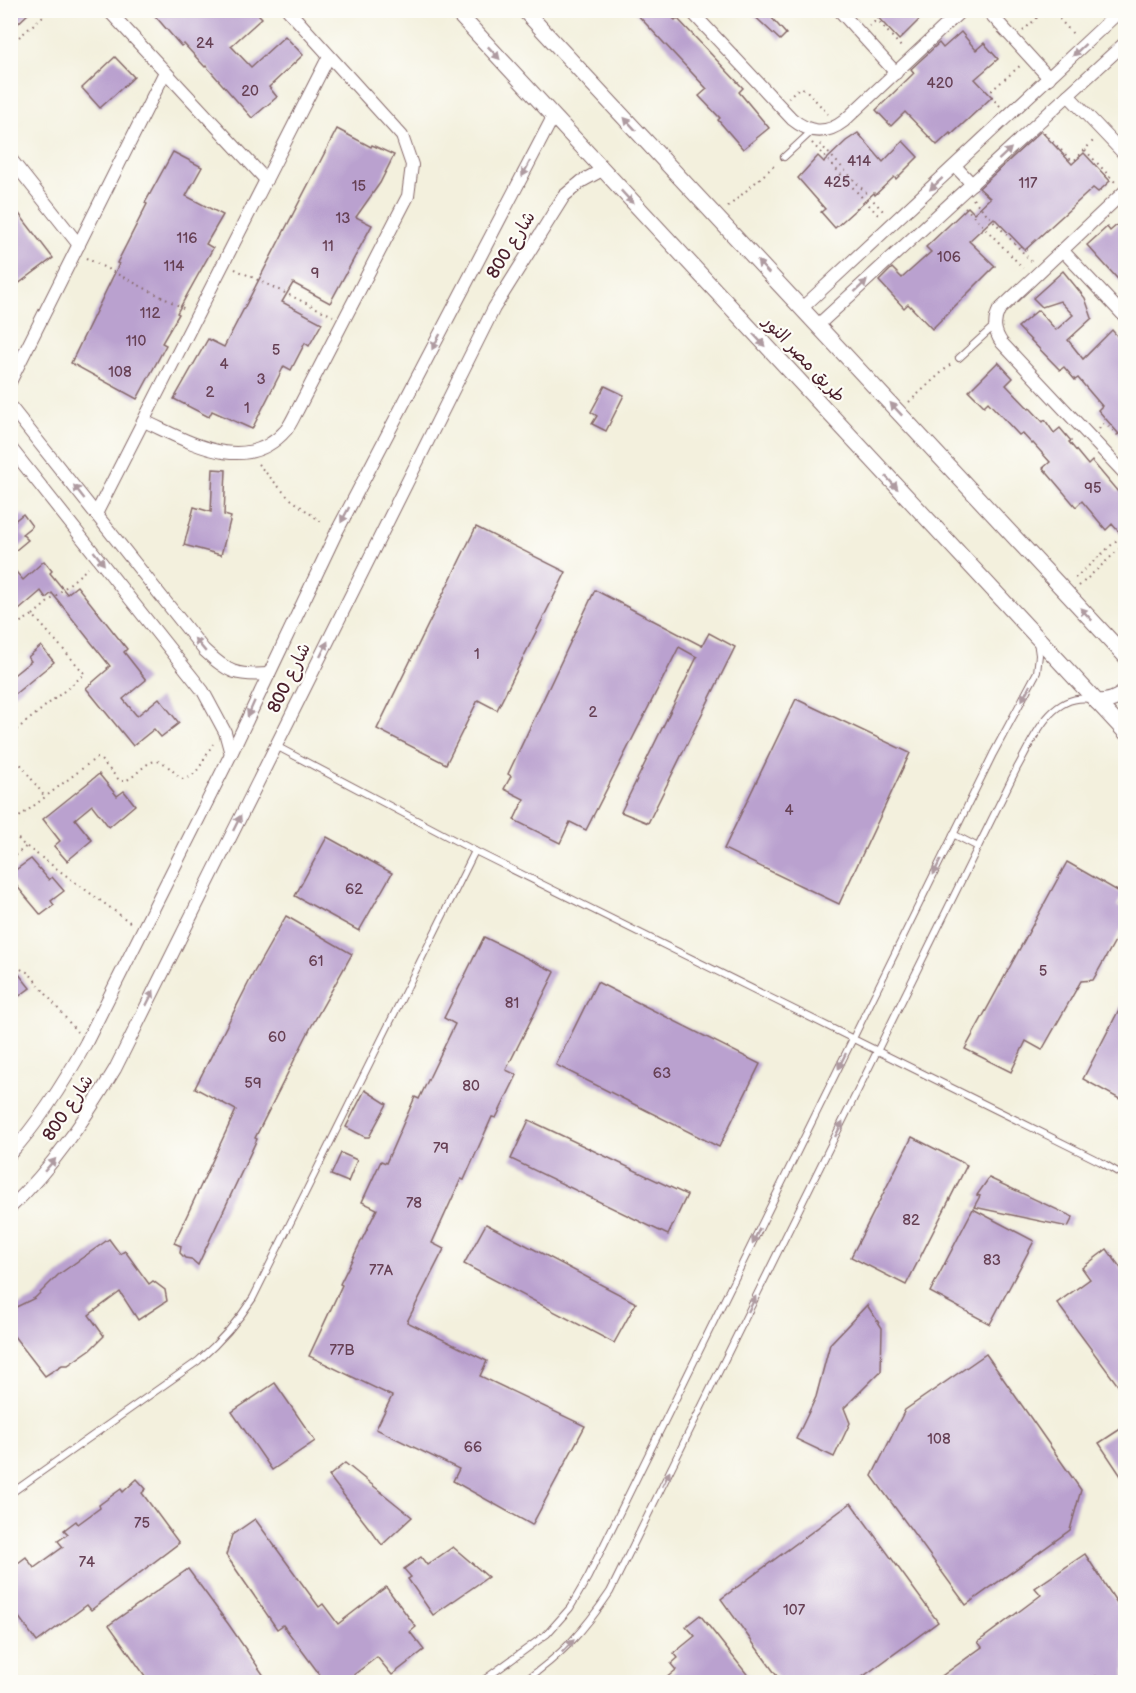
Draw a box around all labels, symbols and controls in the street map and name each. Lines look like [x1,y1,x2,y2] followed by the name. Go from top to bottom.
[196,34,214,53] house number: 24
[1072,43,1086,57] one-way arrow
[487,46,501,60] one-way arrow
[927,74,954,93] house number: 420
[241,82,259,101] house number: 20
[624,117,638,131] one-way arrow
[997,147,1012,161] one-way arrow
[847,152,871,171] house number: 414
[521,161,531,178] one-way arrow
[824,173,850,192] house number: 425
[1019,174,1038,193] house number: 117
[929,176,943,190] one-way arrow
[352,177,366,196] house number: 15
[620,189,634,204] one-way arrow
[482,207,541,283] street label: شارع 800
[335,209,351,228] house number: 13
[177,229,197,248] house number: 116
[322,237,334,256] house number: 11
[937,248,961,267] house number: 106
[164,257,184,276] house number: 114
[757,260,771,274] one-way arrow
[311,264,319,283] house number: 9
[853,280,868,293] one-way arrow
[140,304,160,323] house number: 112
[756,310,850,407] street label: طريق مصر النور
[126,332,146,351] house number: 110
[752,332,766,346] one-way arrow
[431,333,441,350] one-way arrow
[272,341,280,360] house number: 5
[219,355,229,374] house number: 4
[108,363,132,382] house number: 108
[256,370,266,389] house number: 3
[206,383,215,402] house number: 2
[244,399,250,418] house number: 1
[889,402,903,417] one-way arrow
[885,475,899,490] one-way arrow
[1084,479,1102,498] house number: 95
[72,484,85,500] one-way arrow
[340,506,350,523] one-way arrow
[93,550,106,566] one-way arrow
[1080,607,1093,622] one-way arrow
[194,638,207,653] one-way arrow
[263,639,316,717] street label: شارع 800
[319,640,328,657] one-way arrow
[474,645,480,664] house number: 1
[1021,685,1031,702] one-way arrow
[246,700,256,718] one-way arrow
[589,703,598,722] house number: 2
[784,801,794,820] house number: 4
[232,815,242,832] one-way arrow
[933,858,942,875] one-way arrow
[345,880,363,899] house number: 62
[309,952,323,971] house number: 61
[1039,962,1047,981] house number: 5
[145,989,155,1006] one-way arrow
[505,994,519,1013] house number: 81
[268,1028,286,1047] house number: 60
[837,1052,847,1069] one-way arrow
[653,1064,671,1083] house number: 63
[38,1071,99,1146] street label: شارع 800
[244,1074,262,1093] house number: 59
[462,1077,480,1096] house number: 80
[833,1120,843,1138] one-way arrow
[433,1139,449,1158] house number: 79
[43,1158,56,1173] one-way arrow
[406,1194,422,1213] house number: 78
[902,1211,920,1230] house number: 82
[751,1227,761,1244] one-way arrow
[983,1251,1001,1270] house number: 83
[369,1261,394,1280] house number: 77A
[748,1295,757,1312] one-way arrow
[329,1341,355,1360] house number: 77B
[927,1430,951,1449] house number: 108
[464,1438,482,1457] house number: 66
[662,1470,671,1487] one-way arrow
[134,1514,150,1533] house number: 75
[79,1553,95,1572] house number: 74
[783,1601,806,1620] house number: 107
[561,1639,575,1653] one-way arrow

